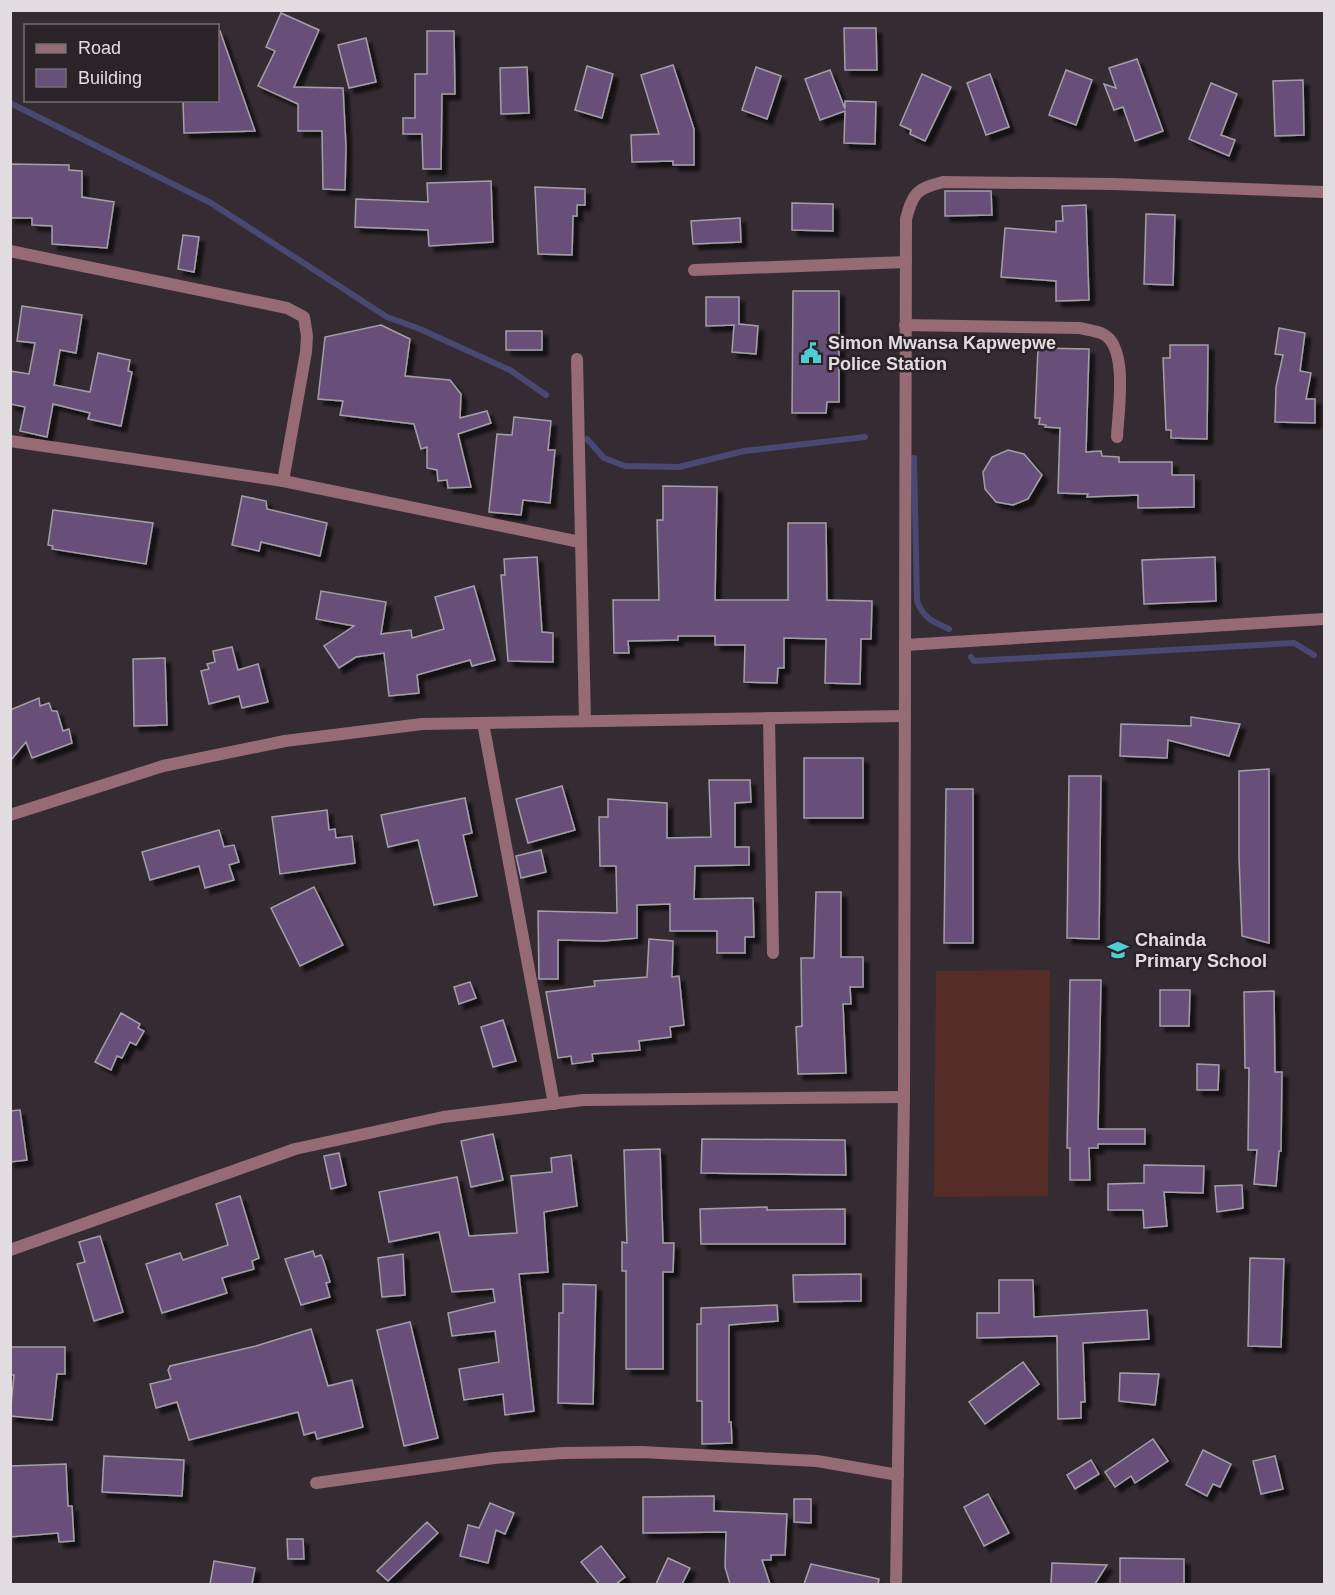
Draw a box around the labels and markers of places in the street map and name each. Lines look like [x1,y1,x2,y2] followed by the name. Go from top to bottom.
[828,333,1056,374] place label: Simon Mwansa Kapwepwe Police Station
[799,341,823,365] public building icon: Simon Mwansa Kapwepwe Police Station
[1135,930,1267,971] place label: Chainda Primary School
[1106,938,1130,962] school or university icon: Chainda Primary School

